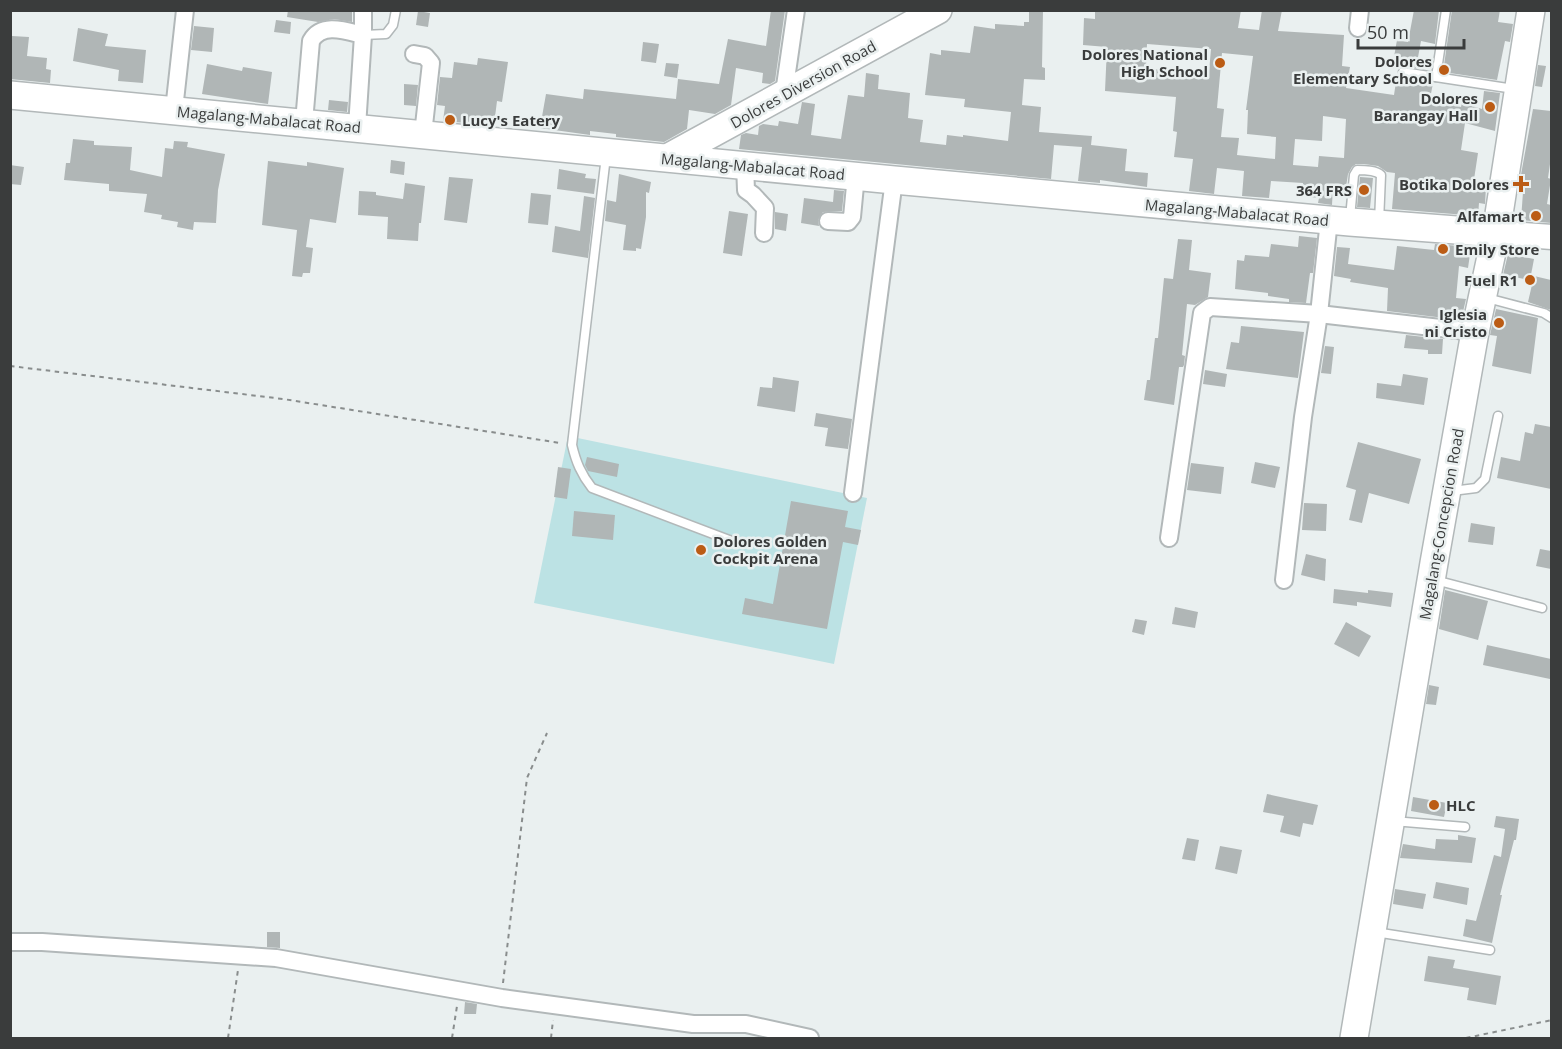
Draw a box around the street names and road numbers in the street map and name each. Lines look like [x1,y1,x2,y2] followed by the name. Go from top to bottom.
[726,36,880,132] street label: Dolores Diversion Road
[176,101,362,137] street label: Magalang-Mabalacat Road
[660,148,846,184] street label: Magalang-Mabalacat Road
[1144,194,1330,230] street label: Magalang-Mabalacat Road
[1414,427,1468,621] street label: Magalang-Concepcion Road

